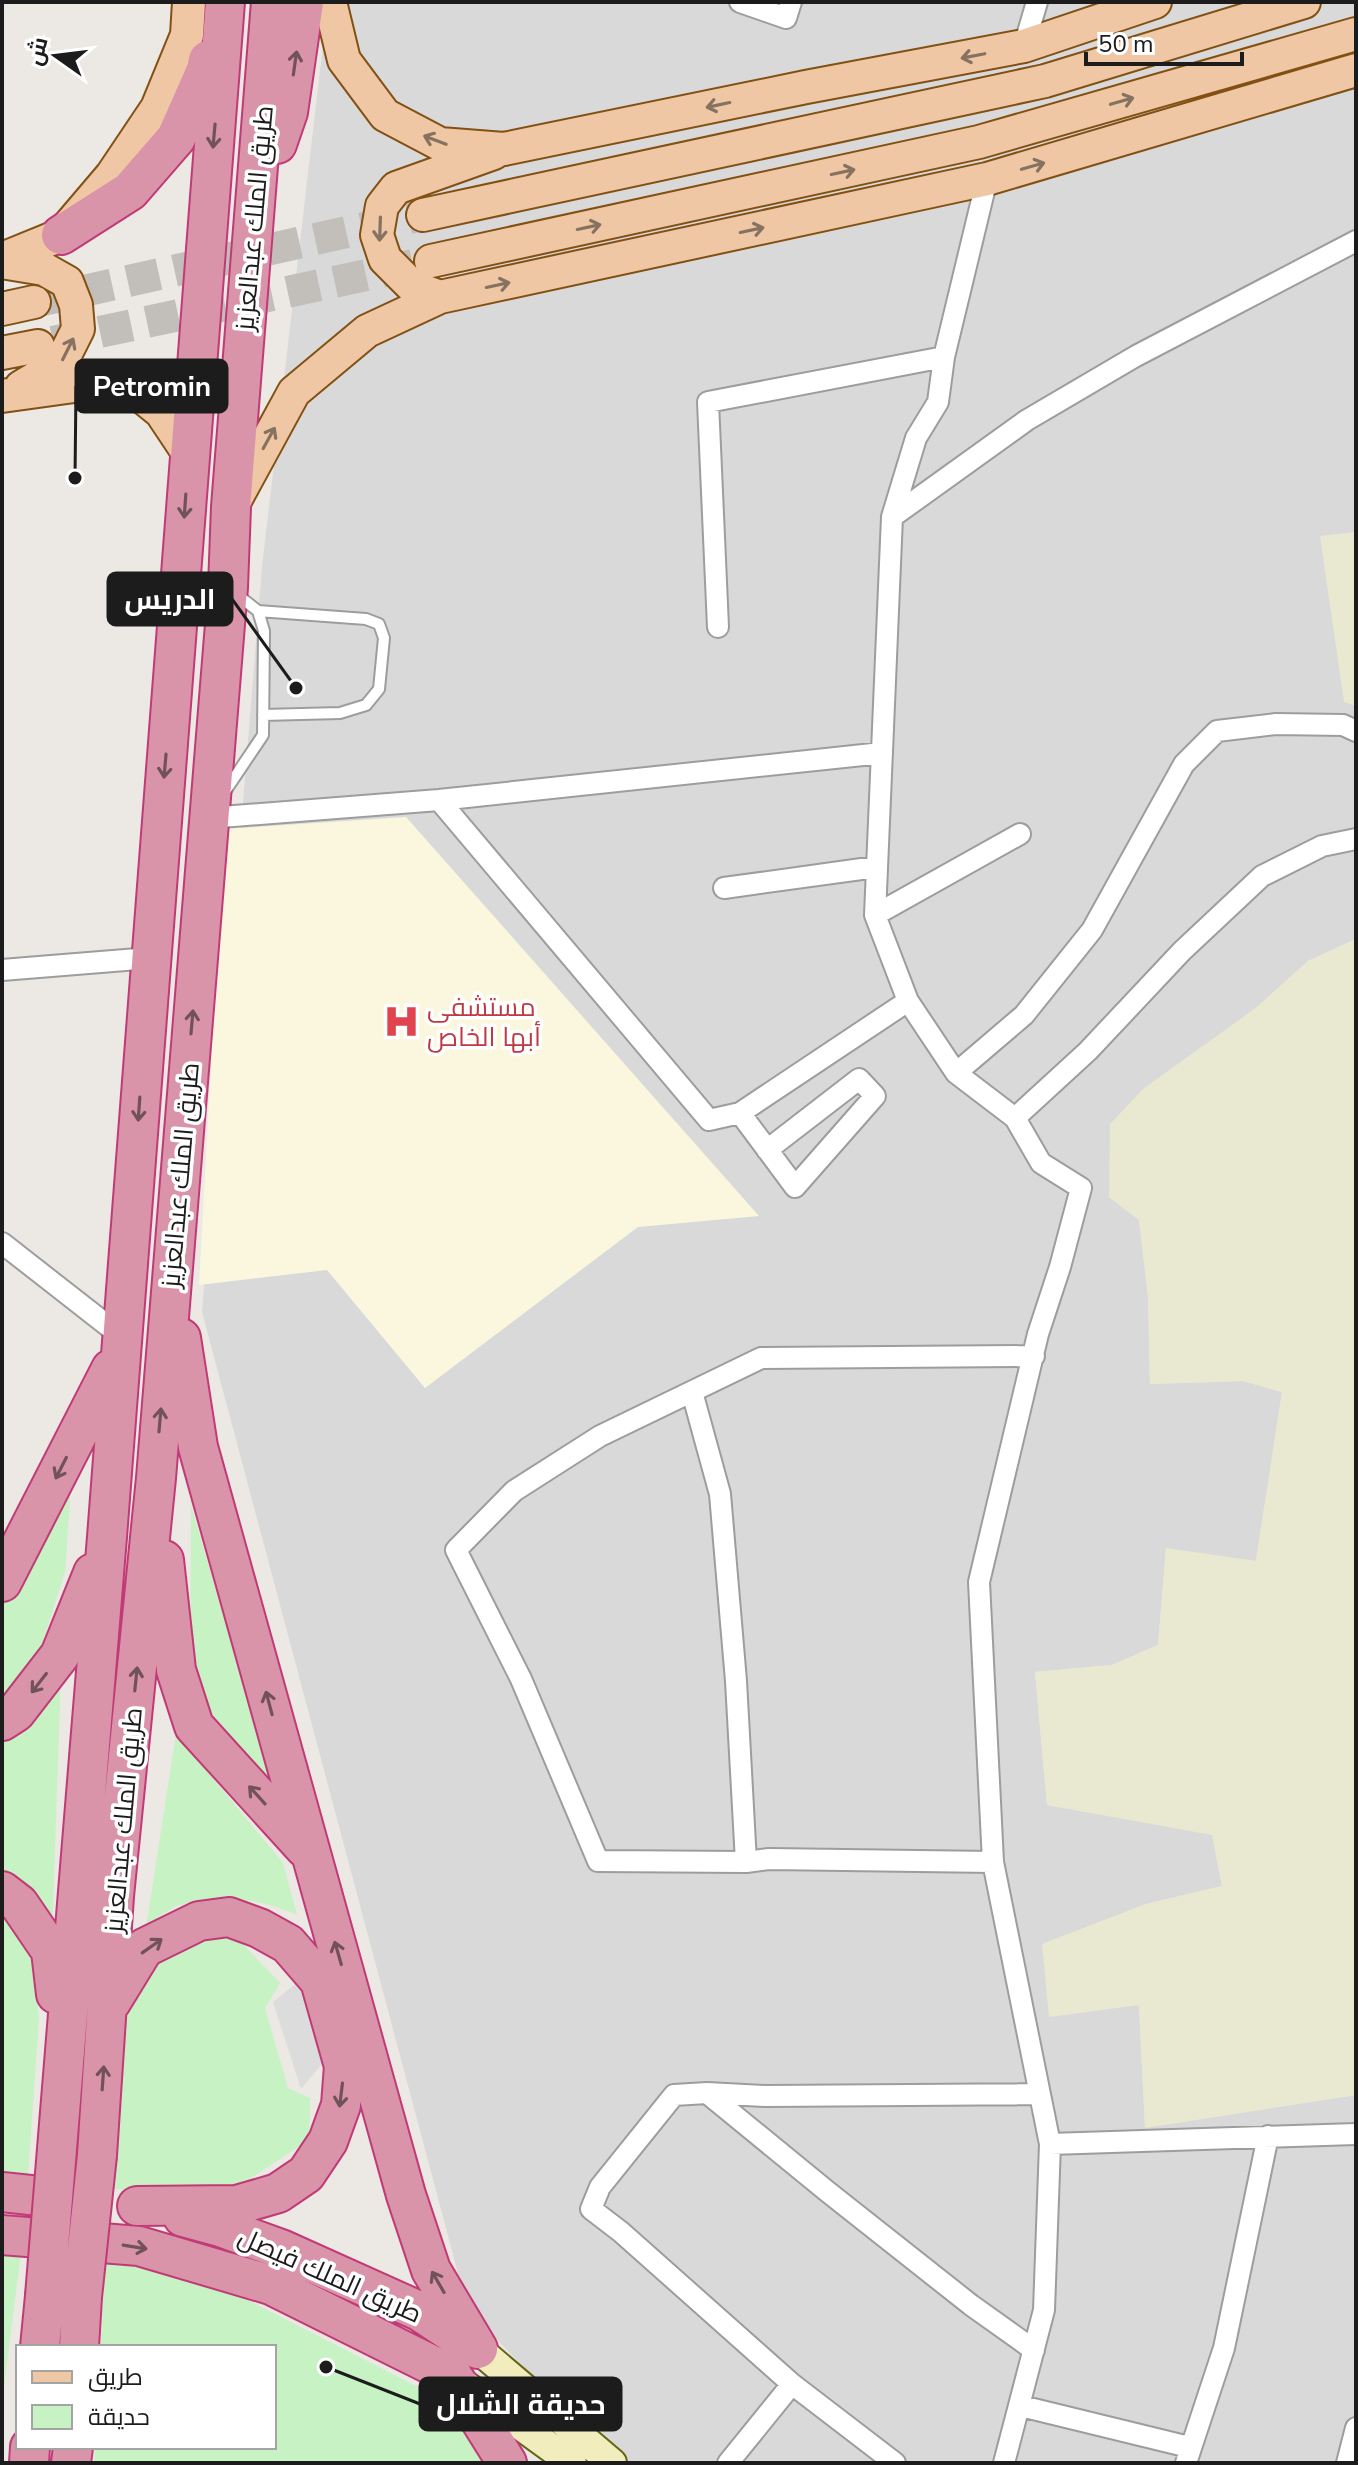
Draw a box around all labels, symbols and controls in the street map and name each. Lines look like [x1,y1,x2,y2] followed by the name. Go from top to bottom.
[16,16,96,96] north arrow
[1086,16,1242,66] scale bar
[1098,28,1154,60] text: 50 m
[20,34,56,69] text: ش
[961,49,986,64] one-way arrow
[288,51,303,76] one-way arrow
[1109,93,1135,108] one-way arrow
[705,99,731,114] one-way arrow
[227,104,282,334] street label: طريق الملك عبدالعزيز
[206,122,221,149] one-way arrow
[423,131,448,146] one-way arrow
[1020,158,1045,172] one-way arrow
[830,164,855,179] one-way arrow
[372,216,387,242] one-way arrow
[576,219,601,234] one-way arrow
[739,222,765,237] one-way arrow
[485,277,511,292] one-way arrow
[61,337,76,361] one-way arrow
[76,360,227,412] callout: Petromin
[93,368,211,406] text: Petromin
[261,427,277,451] one-way arrow
[177,492,192,519] one-way arrow
[108,573,232,625] callout: الدريس
[124,581,216,619] text: الدريس
[157,752,172,779] one-way arrow
[427,990,541,1055] place label: مستشفى أبها الخاص
[382,1003,420,1041] hospital icon: مستشفى أبها الخاص
[185,1009,200,1036] one-way arrow
[153,1061,208,1291] street label: طريق الملك عبدالعزيز
[131,1095,146,1122] one-way arrow
[153,1407,168,1434] one-way arrow
[53,1456,68,1480] one-way arrow
[128,1666,143,1693] one-way arrow
[30,1672,48,1693] one-way arrow
[260,1690,275,1716] one-way arrow
[96,1706,151,1936] street label: طريق الملك عبدالعزيز
[248,1785,267,1806] one-way arrow
[140,1937,163,1954] one-way arrow
[330,1941,345,1967] one-way arrow
[95,2065,110,2092] one-way arrow
[334,2081,349,2108] one-way arrow
[232,2219,427,2332] street label: طريق الملك فيصل
[122,2240,148,2255] one-way arrow
[430,2271,446,2294] one-way arrow
[16,2345,276,2449] legend
[88,2361,143,2393] text: طريق
[420,2378,621,2430] callout: حديقة الشلال
[436,2386,606,2424] text: حديقة الشلال
[88,2401,150,2433] text: حديقة

